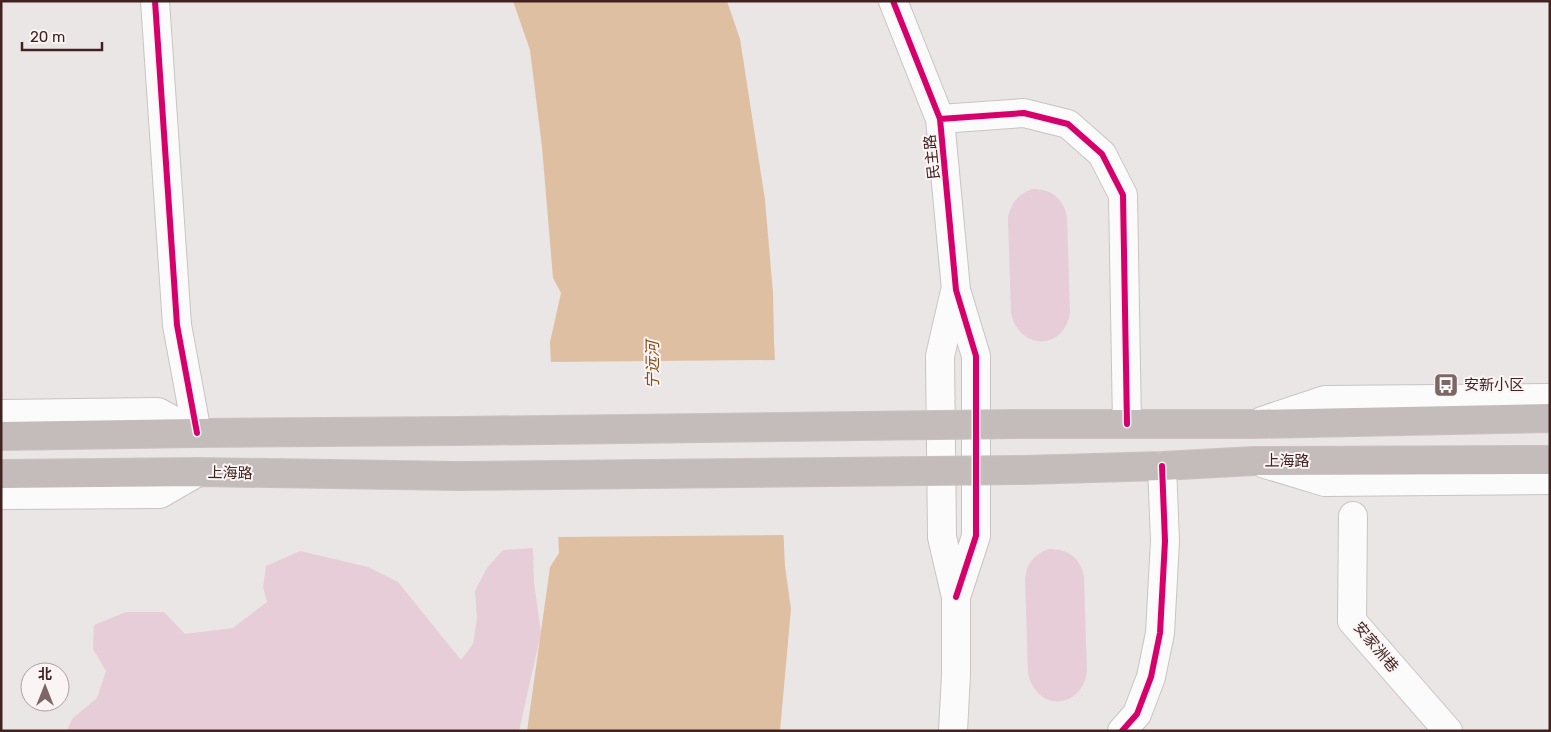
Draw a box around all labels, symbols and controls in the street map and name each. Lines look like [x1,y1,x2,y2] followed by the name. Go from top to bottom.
[22,20,102,52] scale bar
[30,28,65,46] text: 20 m
[921,134,943,180] street label: 民主路
[643,338,662,389] water label: 宁远河
[1433,372,1459,398] bus stop icon: 安新小区
[1464,376,1524,394] place label: 安新小区
[1264,452,1310,470] street label: 上海路
[207,464,253,482] street label: 上海路
[1350,618,1402,676] street label: 安家洲巷
[20,662,70,712] north arrow
[38,666,52,683] text: 北

